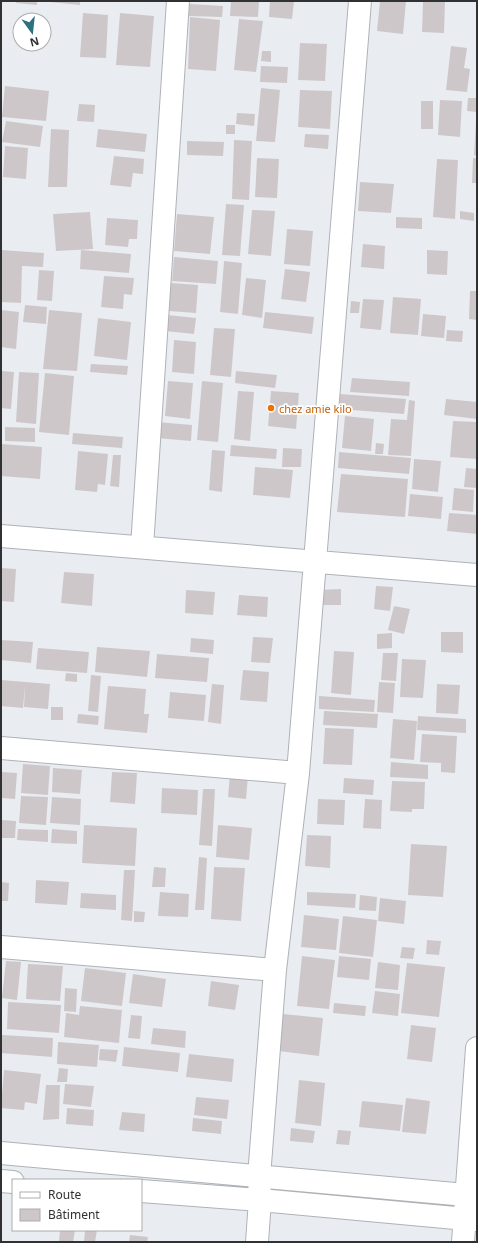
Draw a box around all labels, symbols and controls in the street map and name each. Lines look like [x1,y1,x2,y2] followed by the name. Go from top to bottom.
[12,12,52,52] north arrow
[28,34,41,51] text: N
[279,401,352,416] place label: chez amie kilo
[266,403,276,413] marker: chez amie kilo
[12,1179,142,1231] legend
[48,1186,81,1203] text: Route
[48,1206,100,1223] text: Bâtiment

